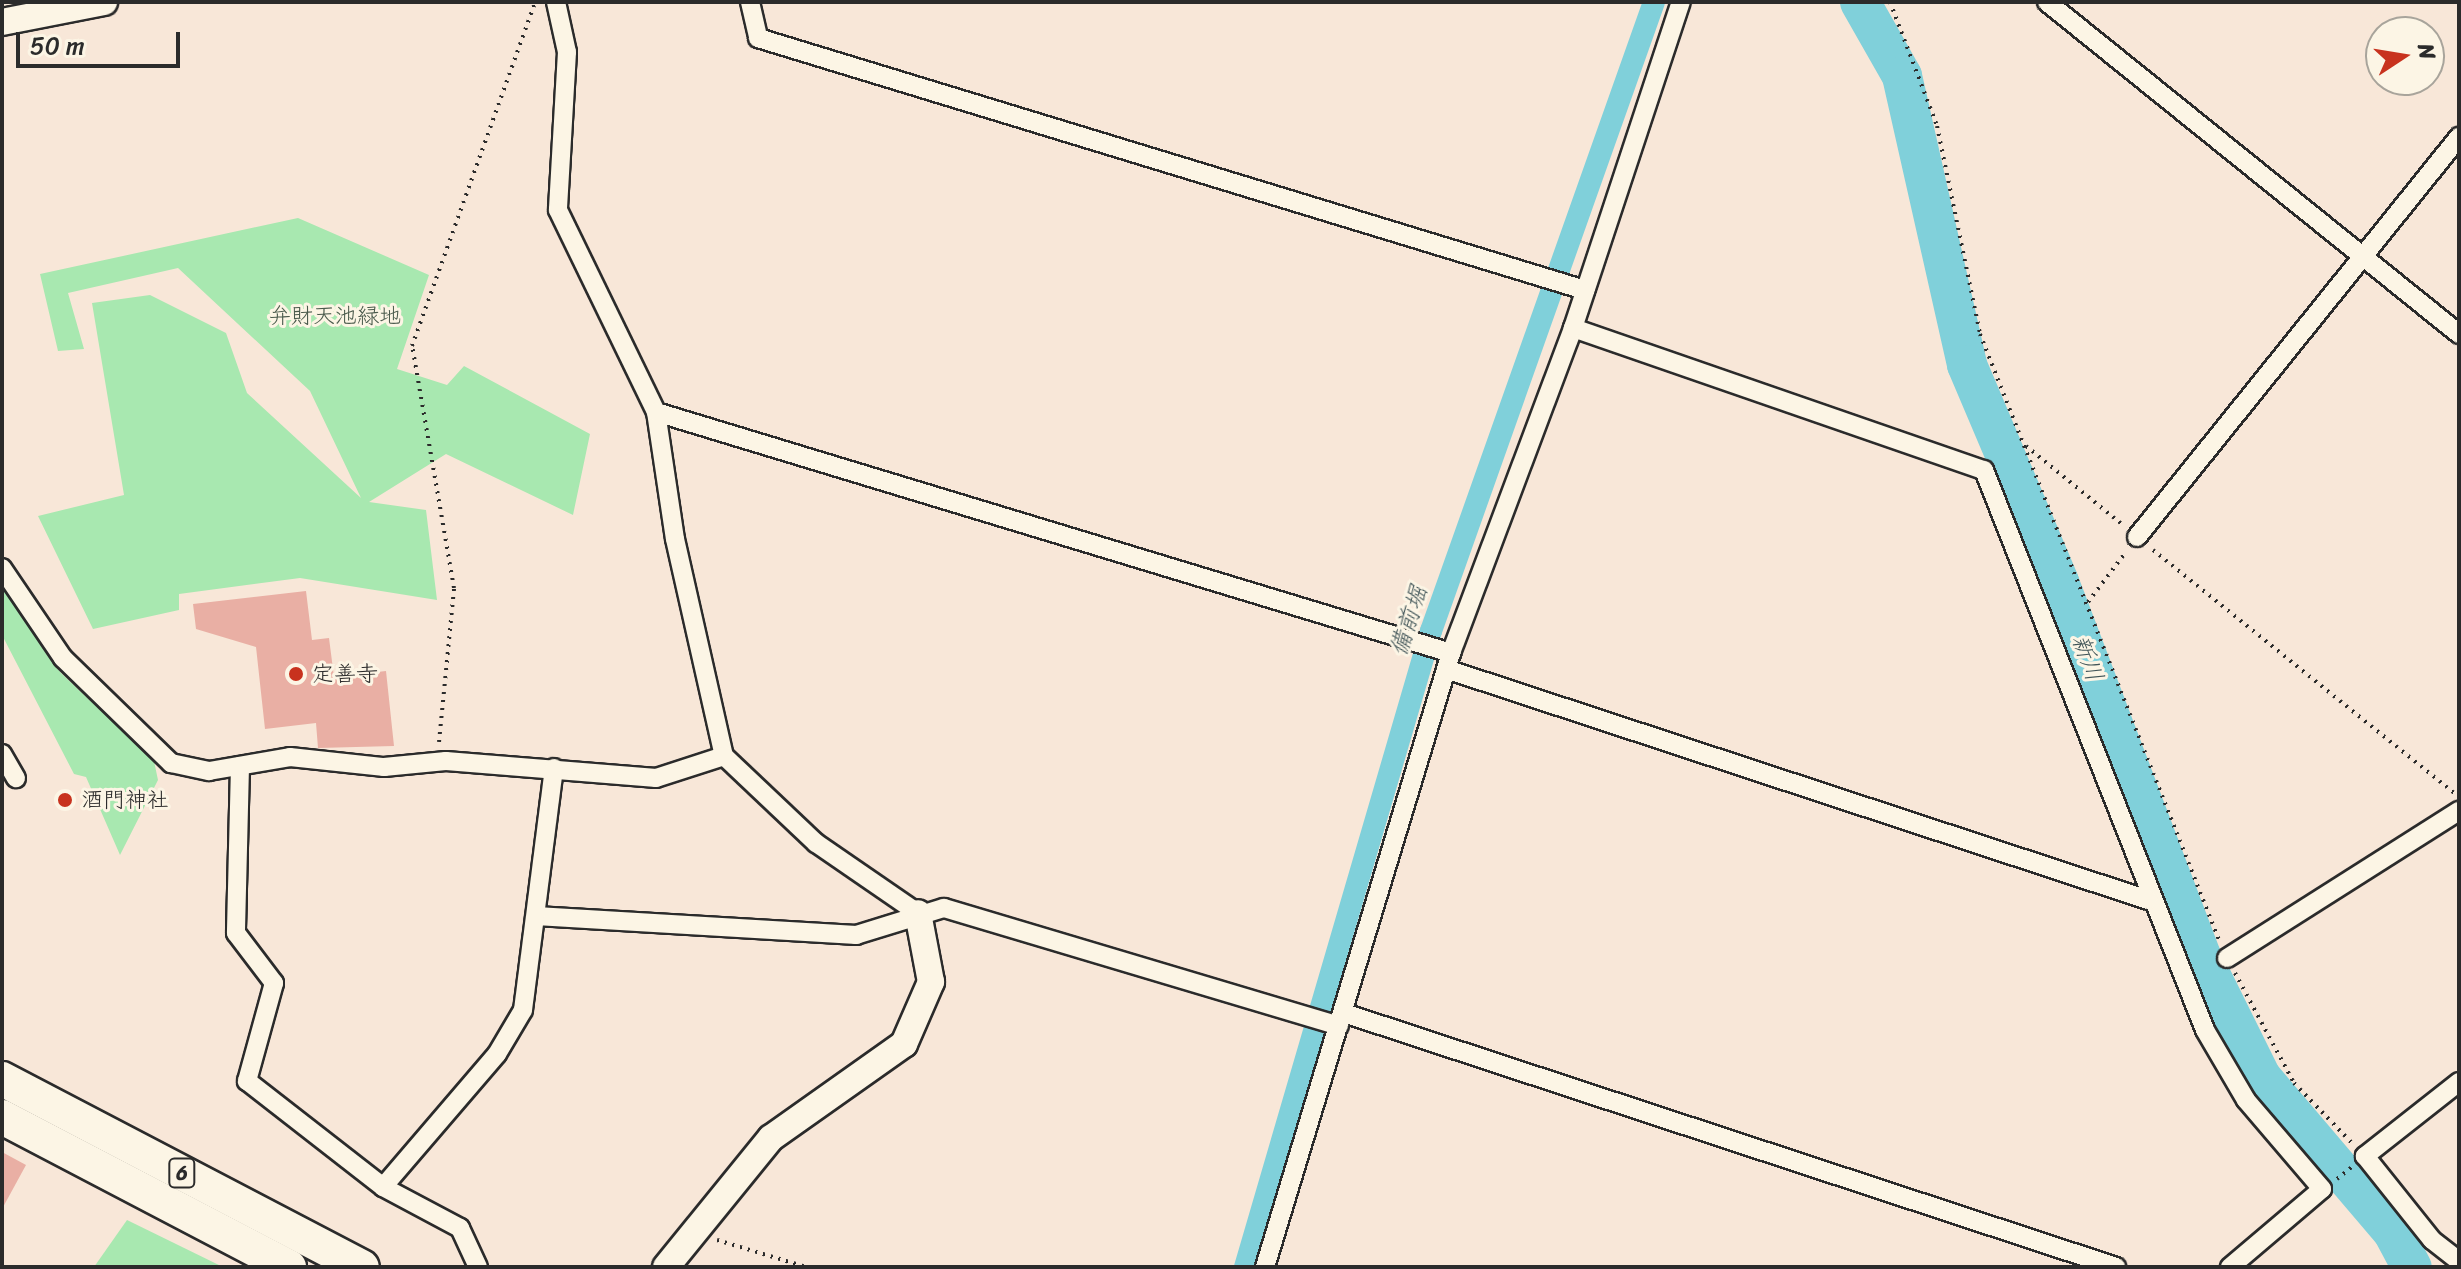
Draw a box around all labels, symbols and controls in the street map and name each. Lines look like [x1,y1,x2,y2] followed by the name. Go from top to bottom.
[20,16,184,66] scale bar
[2365,16,2445,96] north arrow
[30,25,85,67] text: 50 m
[2406,40,2448,63] text: N
[269,303,401,329] park label: 弁財天池緑地
[1384,582,1434,660] water label: 備前堀
[2065,631,2109,685] water label: 新川
[312,661,378,687] place label: 定善寺
[287,665,305,683] marker: 定善寺
[81,787,169,813] place label: 酒門神社
[56,791,74,809] marker: 酒門神社
[168,1157,196,1189] road number: 6

